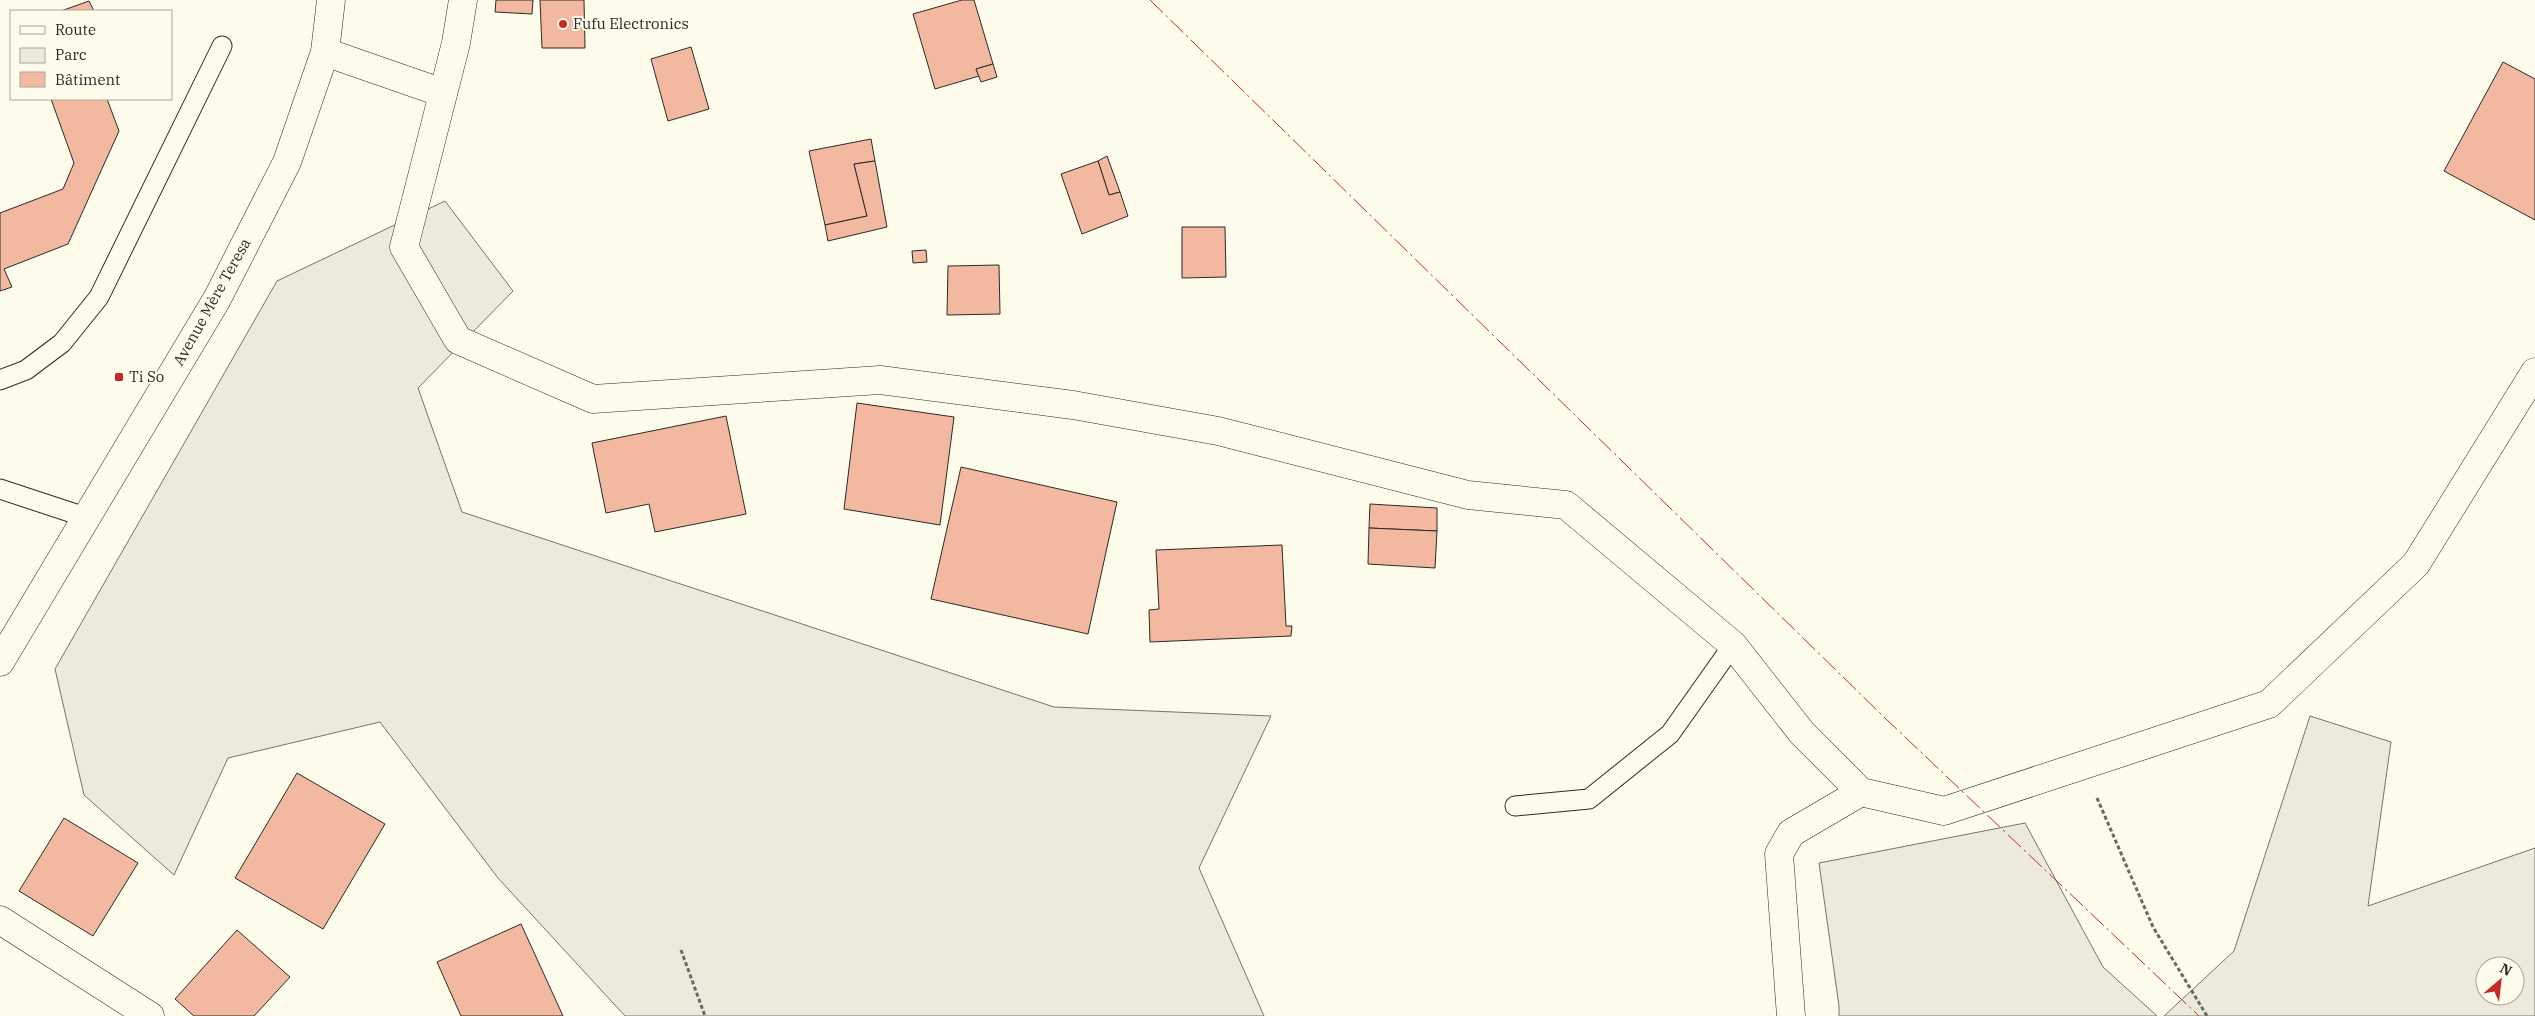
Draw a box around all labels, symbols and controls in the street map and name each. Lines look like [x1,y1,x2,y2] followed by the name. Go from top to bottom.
[10,10,172,100] legend
[573,14,689,33] place label: Fufu Electronics
[557,18,569,30] marker: Fufu Electronics
[55,20,96,39] text: Route
[55,45,87,64] text: Parc
[55,70,120,89] text: Bâtiment
[169,235,254,369] street label: Avenue Mère Teresa
[129,367,164,386] place label: Ti So
[113,371,125,383] marker: Ti So
[2475,956,2525,1006] north arrow
[2497,959,2515,980] text: N

